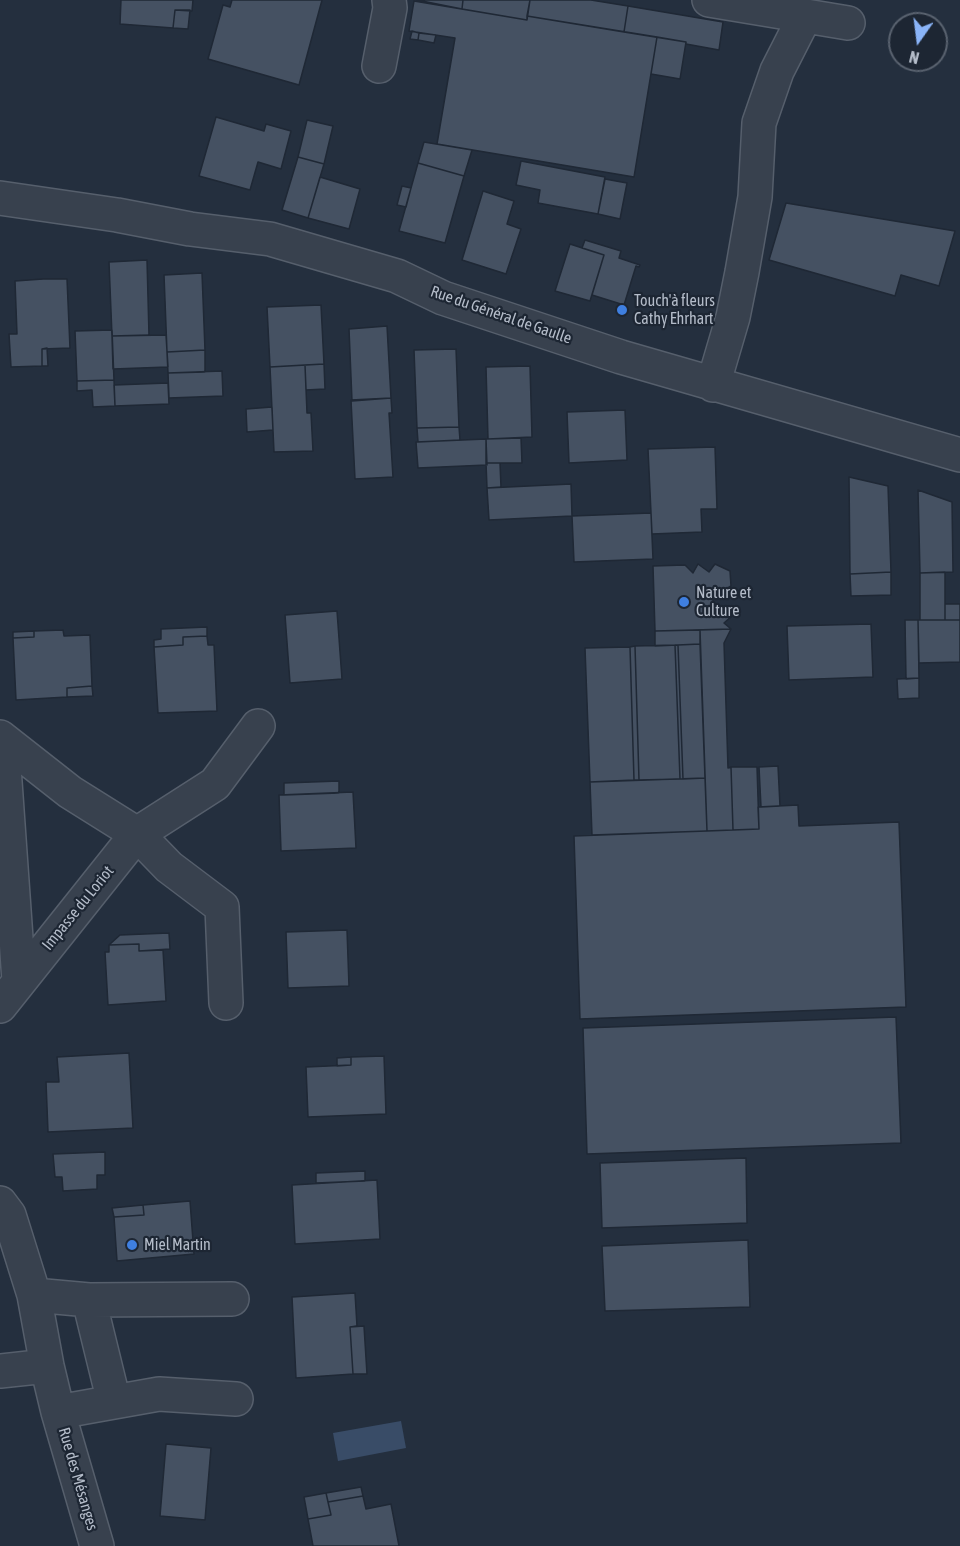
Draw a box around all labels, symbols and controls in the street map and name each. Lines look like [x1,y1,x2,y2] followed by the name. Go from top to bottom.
[888,12,948,72] north arrow
[907,48,921,67] text: N
[428,282,574,348] street label: Rue du Général de Gaulle
[634,291,715,329] place label: Touch'à fleurs Cathy Ehrhart
[615,303,629,317] marker: Touch'à fleurs Cathy Ehrhart
[696,583,751,621] place label: Nature et Culture
[677,595,691,609] marker: Nature et Culture
[38,862,118,954] street label: Impasse du Loriot
[144,1235,211,1255] place label: Miel Martin
[125,1238,139,1252] marker: Miel Martin
[54,1425,102,1533] street label: Rue des Mésanges

